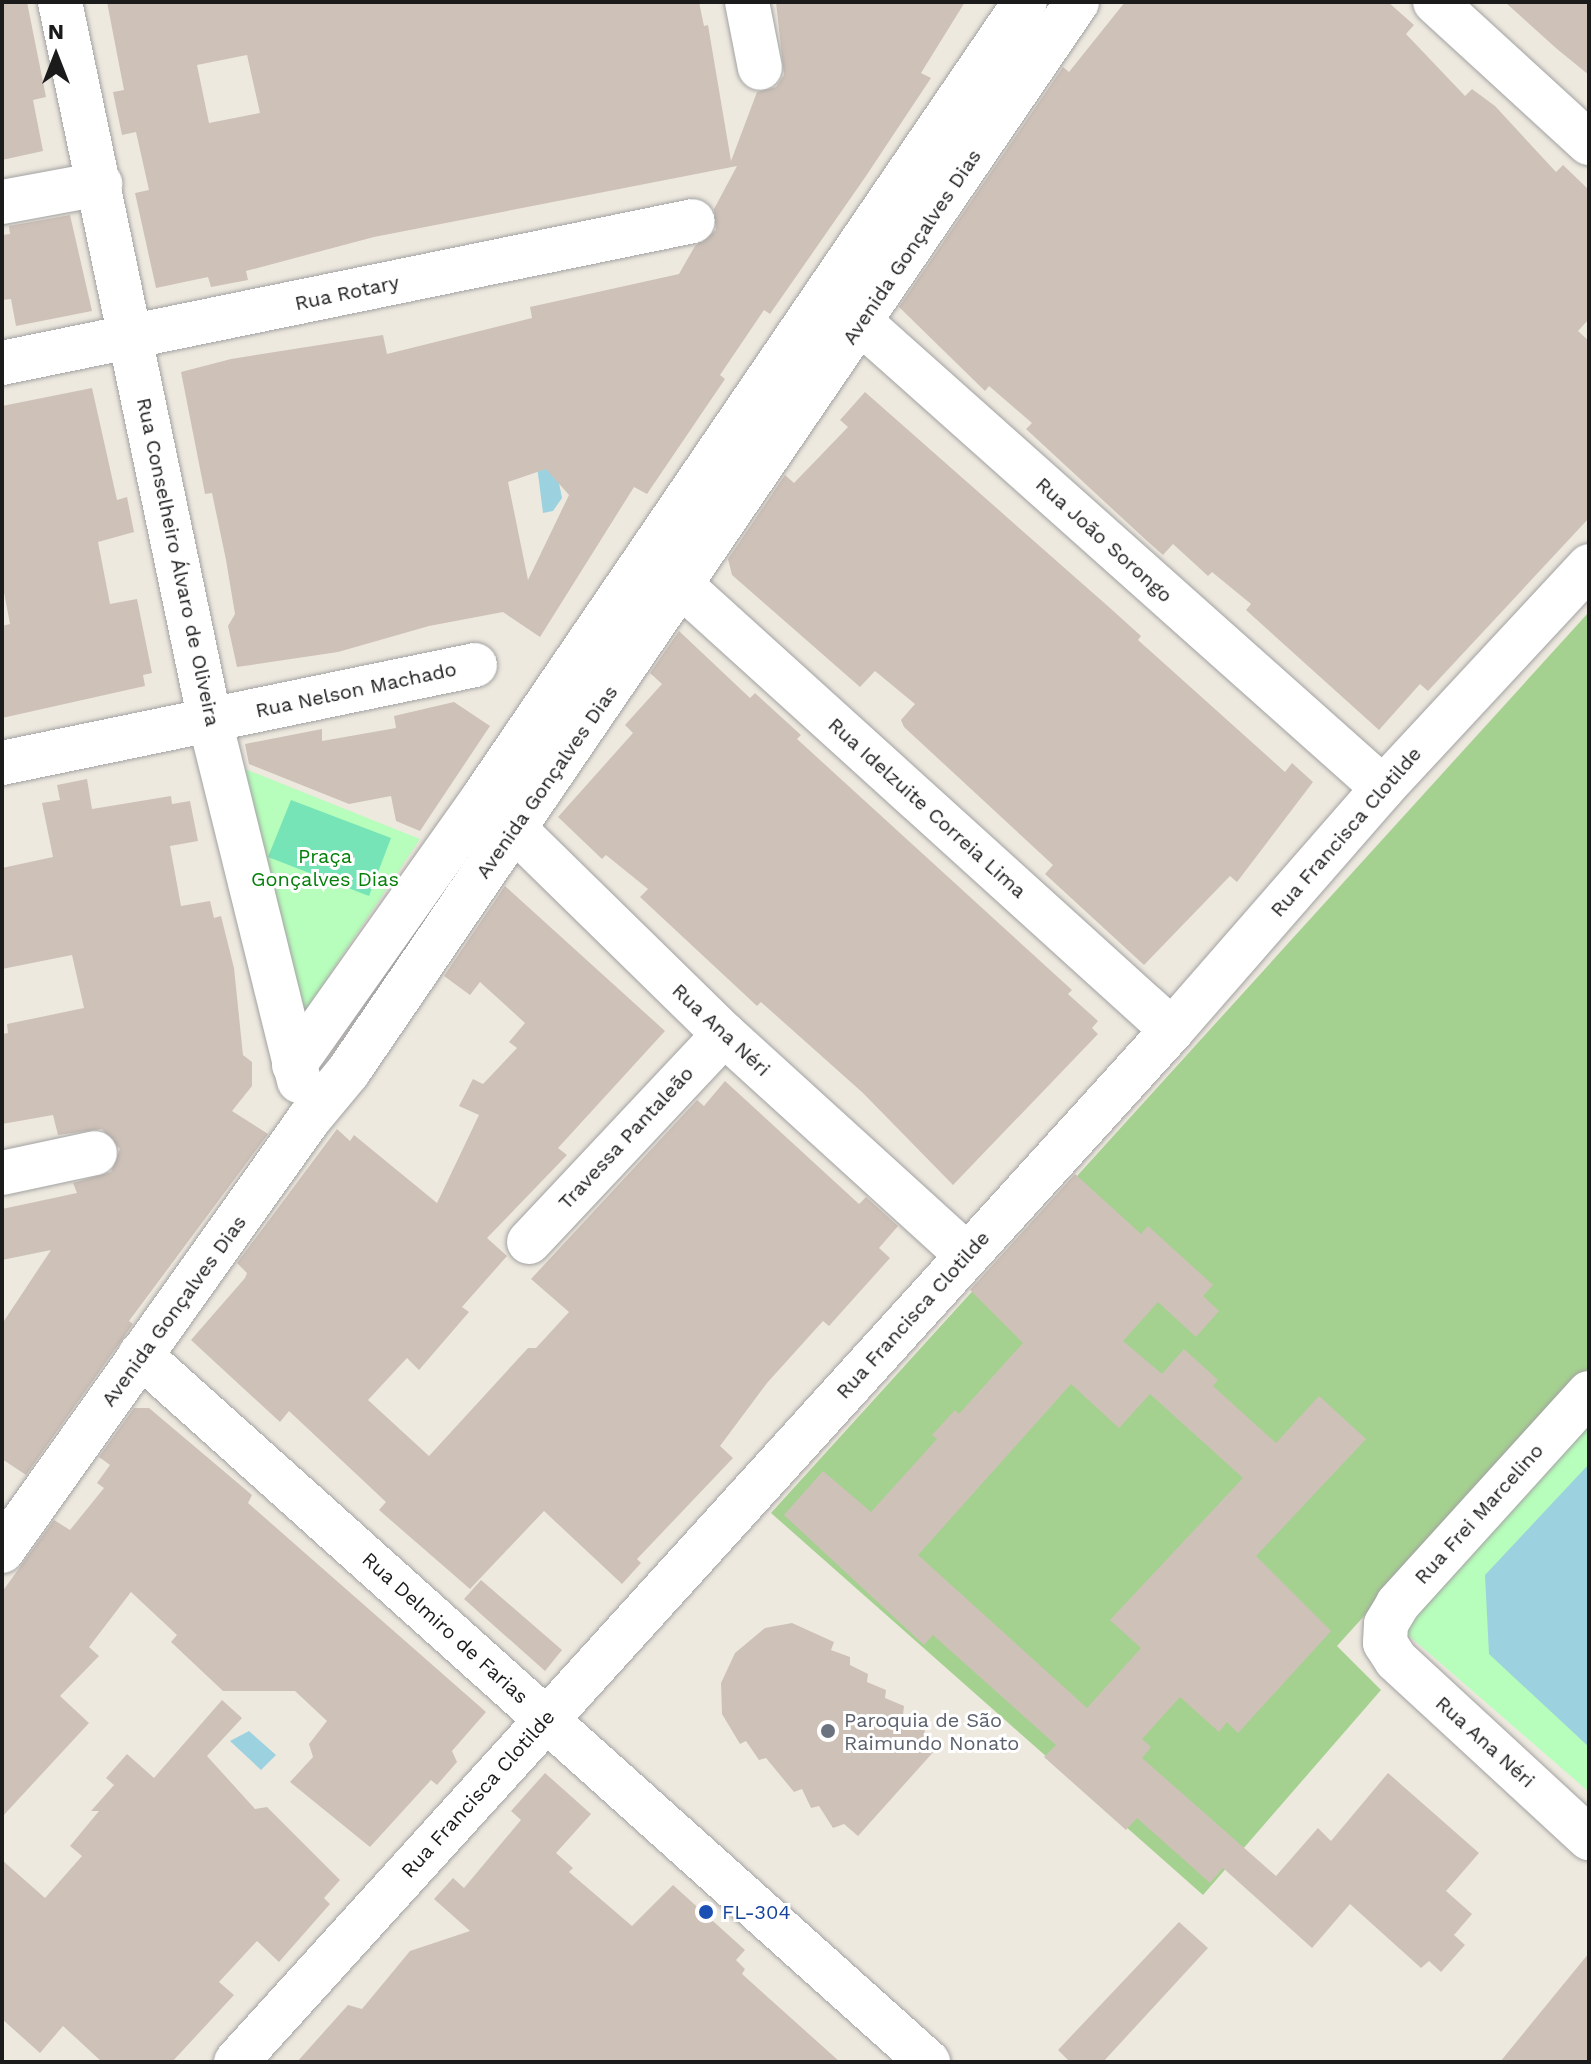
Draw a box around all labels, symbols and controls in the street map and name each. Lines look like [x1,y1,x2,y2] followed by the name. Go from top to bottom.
[16,16,96,96] north arrow
[48,19,64,44] text: N
[838,145,986,349] street label: Avenida Gonçalves Dias
[292,270,402,316] street label: Rua Rotary
[131,395,225,729] street label: Rua Conselheiro Álvaro de Oliveira
[1030,472,1178,608] street label: Rua João Sorongo
[253,657,459,723] street label: Rua Nelson Machado
[471,681,623,883] street label: Avenida Gonçalves Dias
[823,712,1031,904] street label: Rua Idelzuite Correia Lima
[1265,742,1427,922] street label: Rua Francisca Clotilde
[251,845,399,892] park label: Praça Gonçalves Dias
[666,978,776,1082] street label: Rua Ana Néri
[553,1061,699,1215] street label: Travessa Pantaleão
[96,1211,252,1411] street label: Avenida Gonçalves Dias
[831,1226,995,1404] street label: Rua Francisca Clotilde
[1409,1439,1549,1589] street label: Rua Frei Marcelino
[357,1547,533,1709] street label: Rua Delmiro de Farias
[1430,1691,1540,1793] street label: Rua Ana Néri
[396,1705,560,1883] street label: Rua Francisca Clotilde
[844,1708,1019,1755] place label: Paroquia de São Raimundo Nonato
[819,1722,837,1740] marker: Paroquia de São Raimundo Nonato
[722,1900,791,1924] place label: FL-304
[697,1903,715,1921] marker: FL-304

